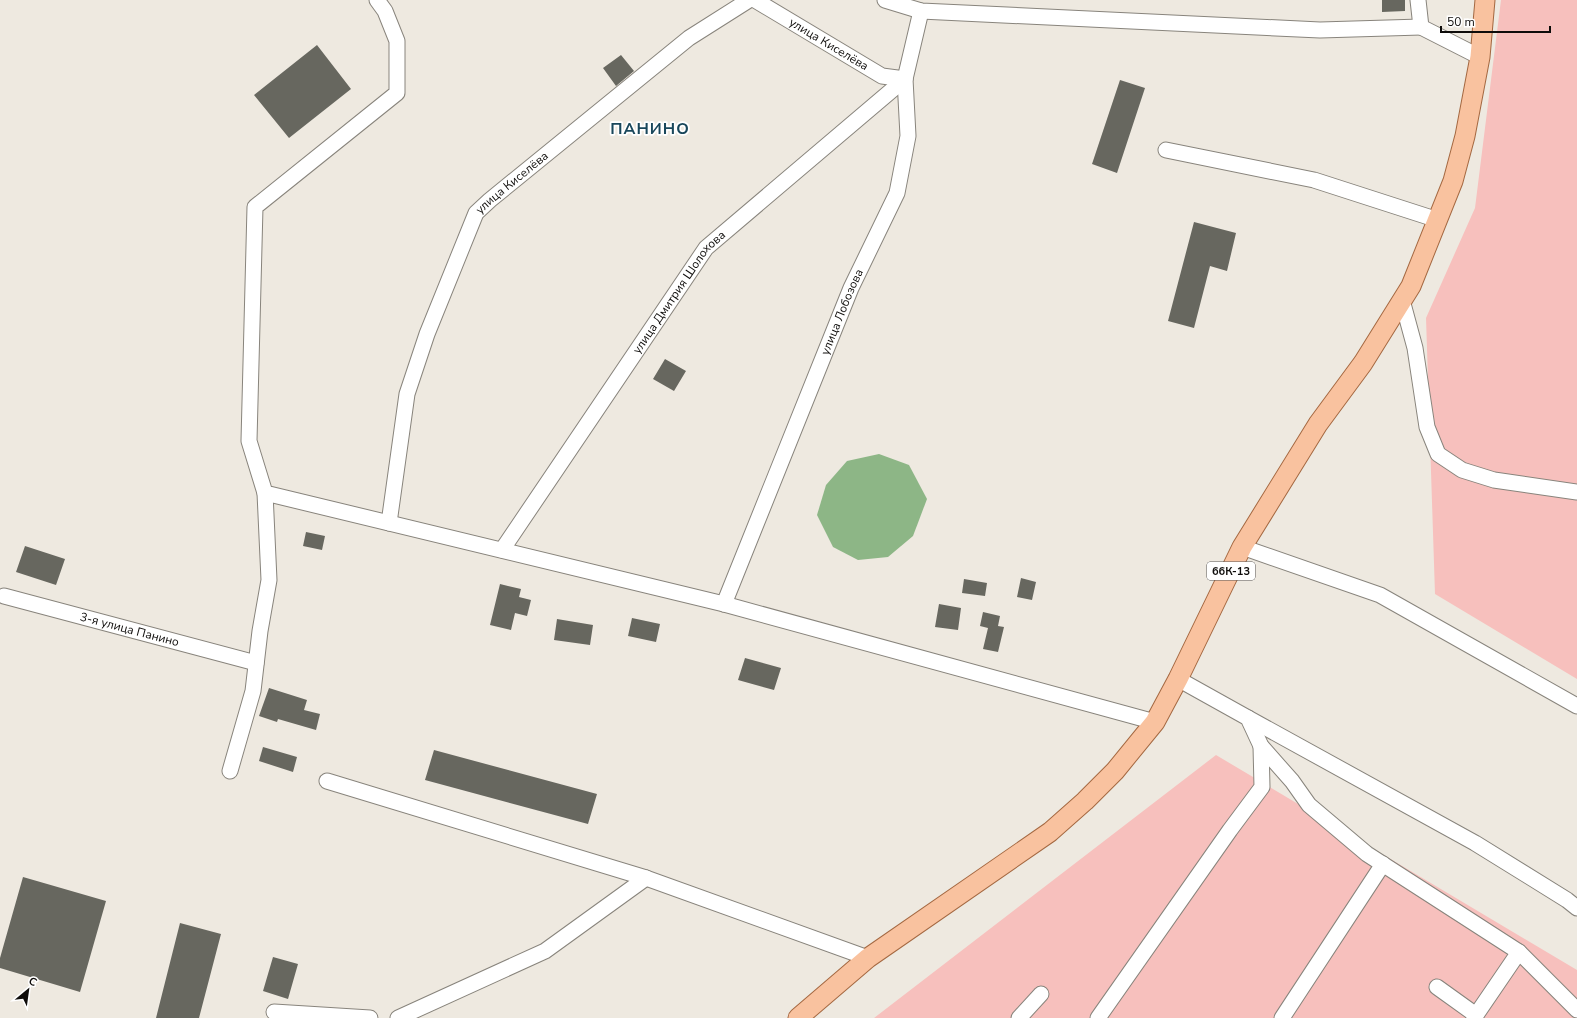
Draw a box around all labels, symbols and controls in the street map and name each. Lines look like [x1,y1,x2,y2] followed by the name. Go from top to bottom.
[1441,8,1550,34] scale bar
[786,14,872,74] street label: улица Киселёва
[1447,14,1475,30] text: 50 m
[610,118,690,140] district label: ПАНИНО
[472,148,552,218] street label: улица Киселёва
[629,227,729,357] street label: улица Дмитрия Шолохова
[817,266,867,357] street label: улица Лобозова
[1207,562,1255,580] road number: 66К-13
[78,609,181,650] street label: 3-я улица Панино
[8,970,48,1010] north arrow
[26,973,40,990] text: С

